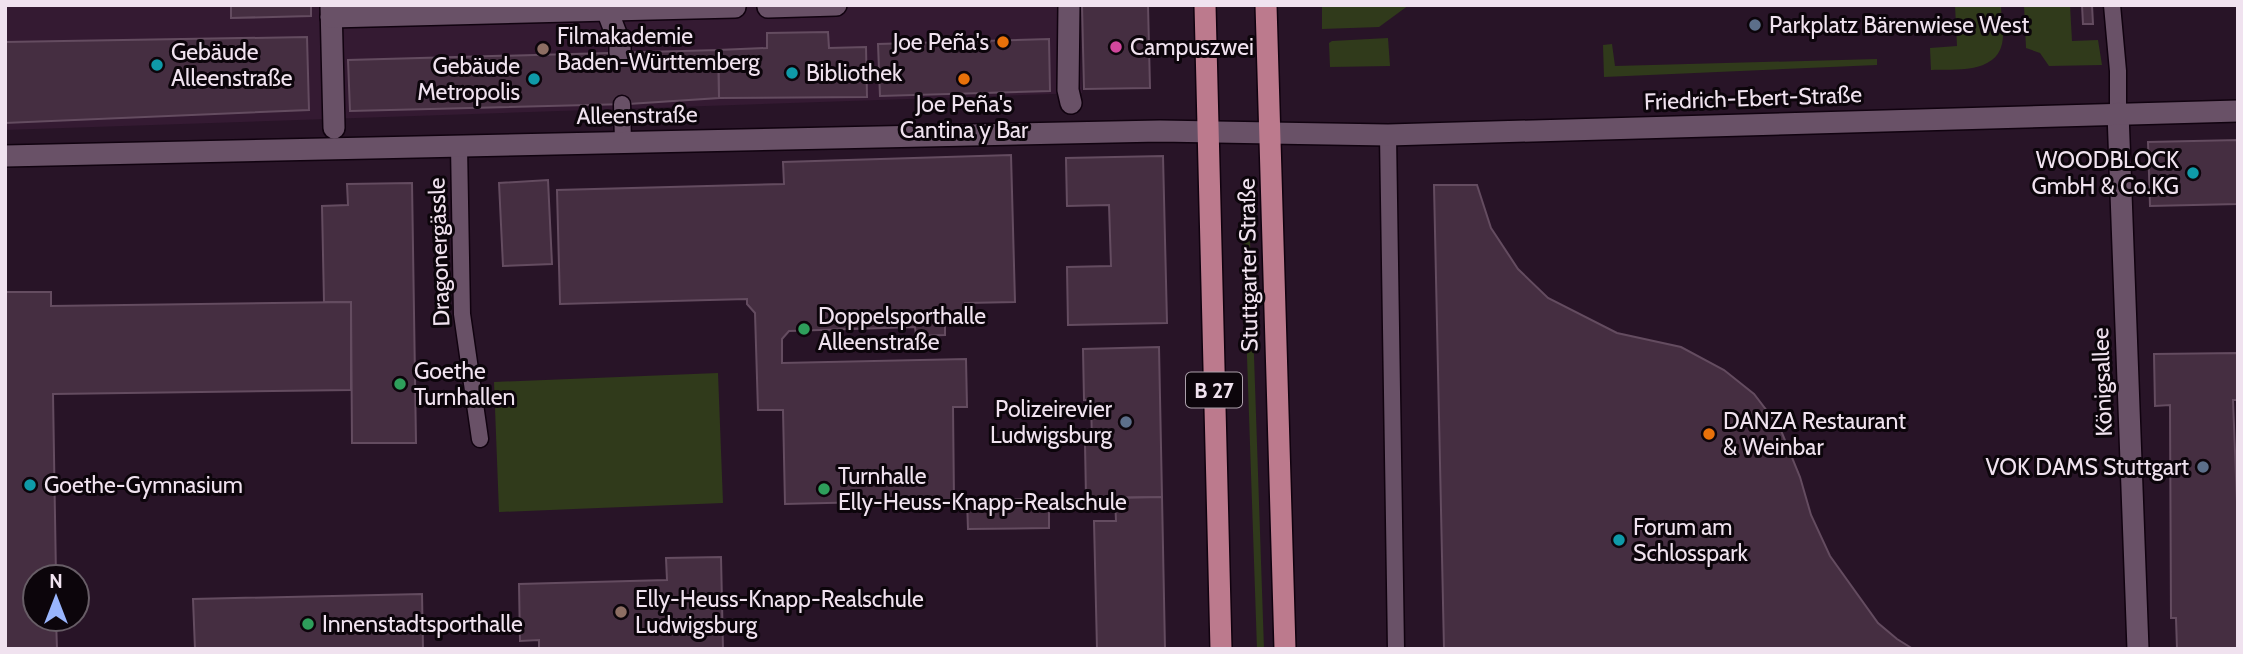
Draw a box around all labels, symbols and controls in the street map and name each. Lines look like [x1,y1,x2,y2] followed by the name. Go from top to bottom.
[1769,11,2029,39] place label: Parkplatz Bärenwiese West
[1747,17,1763,33] marker: Parkplatz Bärenwiese West
[557,22,760,76] place label: Filmakademie Baden-Württemberg
[892,28,989,56] place label: Joe Peña's
[1130,33,1254,61] place label: Campuszwei
[995,34,1011,50] marker: Joe Peña's
[171,38,293,92] place label: Gebäude Alleenstraße
[1108,39,1124,55] marker: Campuszwei
[535,41,551,57] marker: Filmakademie Baden-Württemberg
[417,52,520,106] place label: Gebäude Metropolis
[149,57,165,73] marker: Gebäude Alleenstraße
[806,59,903,87] place label: Bibliothek
[784,65,800,81] marker: Bibliothek
[526,71,542,87] marker: Gebäude Metropolis
[956,71,972,87] marker: Joe Peña's Cantina y Bar
[1643,80,1863,116] street label: Friedrich-Ebert-Straße
[900,90,1029,144] place label: Joe Peña's Cantina y Bar
[576,100,698,130] street label: Alleenstraße
[2031,146,2179,200] place label: WOODBLOCK GmbH & Co.KG
[2185,165,2201,181] marker: WOODBLOCK GmbH & Co.KG
[422,177,456,327] street label: Dragonergässle
[1232,178,1264,352] street label: Stuttgarter Straße
[818,302,986,356] place label: Doppelsporthalle Alleenstraße
[796,321,812,337] marker: Doppelsporthalle Alleenstraße
[2086,327,2118,437] street label: Königsallee
[414,357,515,411] place label: Goethe Turnhallen
[1186,372,1242,408] road number: B 27
[392,376,408,392] marker: Goethe Turnhallen
[990,395,1113,449] place label: Polizeirevier Ludwigsburg
[1723,407,1906,461] place label: DANZA Restaurant & Weinbar
[1118,414,1134,430] marker: Polizeirevier Ludwigsburg
[1701,426,1717,442] marker: DANZA Restaurant & Weinbar
[1986,453,2189,481] place label: VOK DAMS Stuttgart
[2195,459,2211,475] marker: VOK DAMS Stuttgart
[838,462,1127,516] place label: Turnhalle Elly-Heuss-Knapp-Realschule
[44,471,243,499] place label: Goethe-Gymnasium
[22,477,38,493] marker: Goethe-Gymnasium
[816,481,832,497] marker: Turnhalle Elly-Heuss-Knapp-Realschule
[1633,513,1748,567] place label: Forum am Schlosspark
[1611,532,1627,548] marker: Forum am Schlosspark
[21,563,91,633] north arrow
[49,570,63,593] text: N
[635,585,924,639] place label: Elly-Heuss-Knapp-Realschule Ludwigsburg
[613,604,629,620] marker: Elly-Heuss-Knapp-Realschule Ludwigsburg
[322,610,523,638] place label: Innenstadtsporthalle
[300,616,316,632] marker: Innenstadtsporthalle

